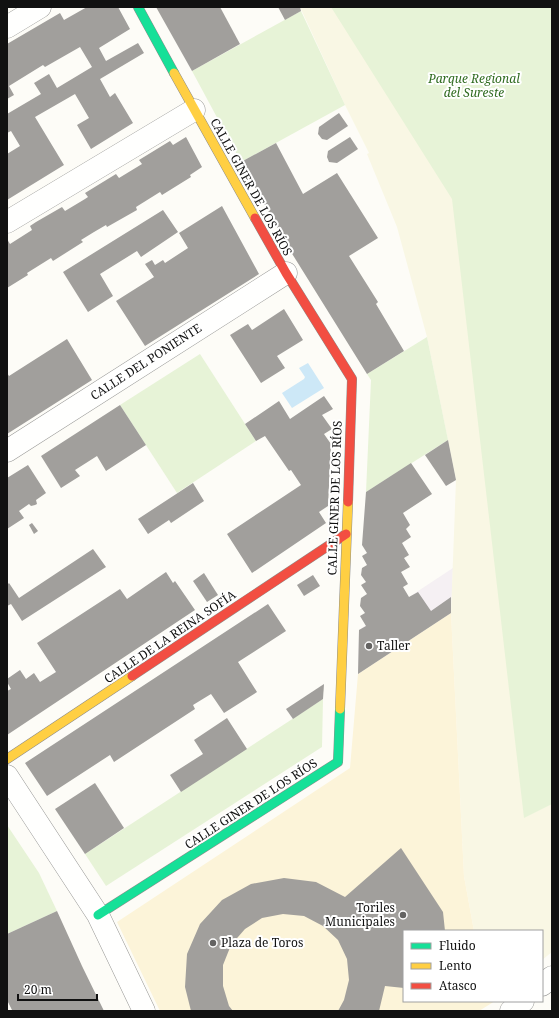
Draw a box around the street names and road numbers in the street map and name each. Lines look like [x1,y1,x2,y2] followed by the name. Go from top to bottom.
[206,115,296,259] street label: CALLE GINER DE LOS RÍOS
[87,319,205,404] street label: CALLE DEL PONIENTE
[323,420,346,576] street label: CALLE GINER DE LOS RÍOS
[100,586,239,687] street label: CALLE DE LA REINA SOFÍA
[181,754,320,853] street label: CALLE GINER DE LOS RÍOS

